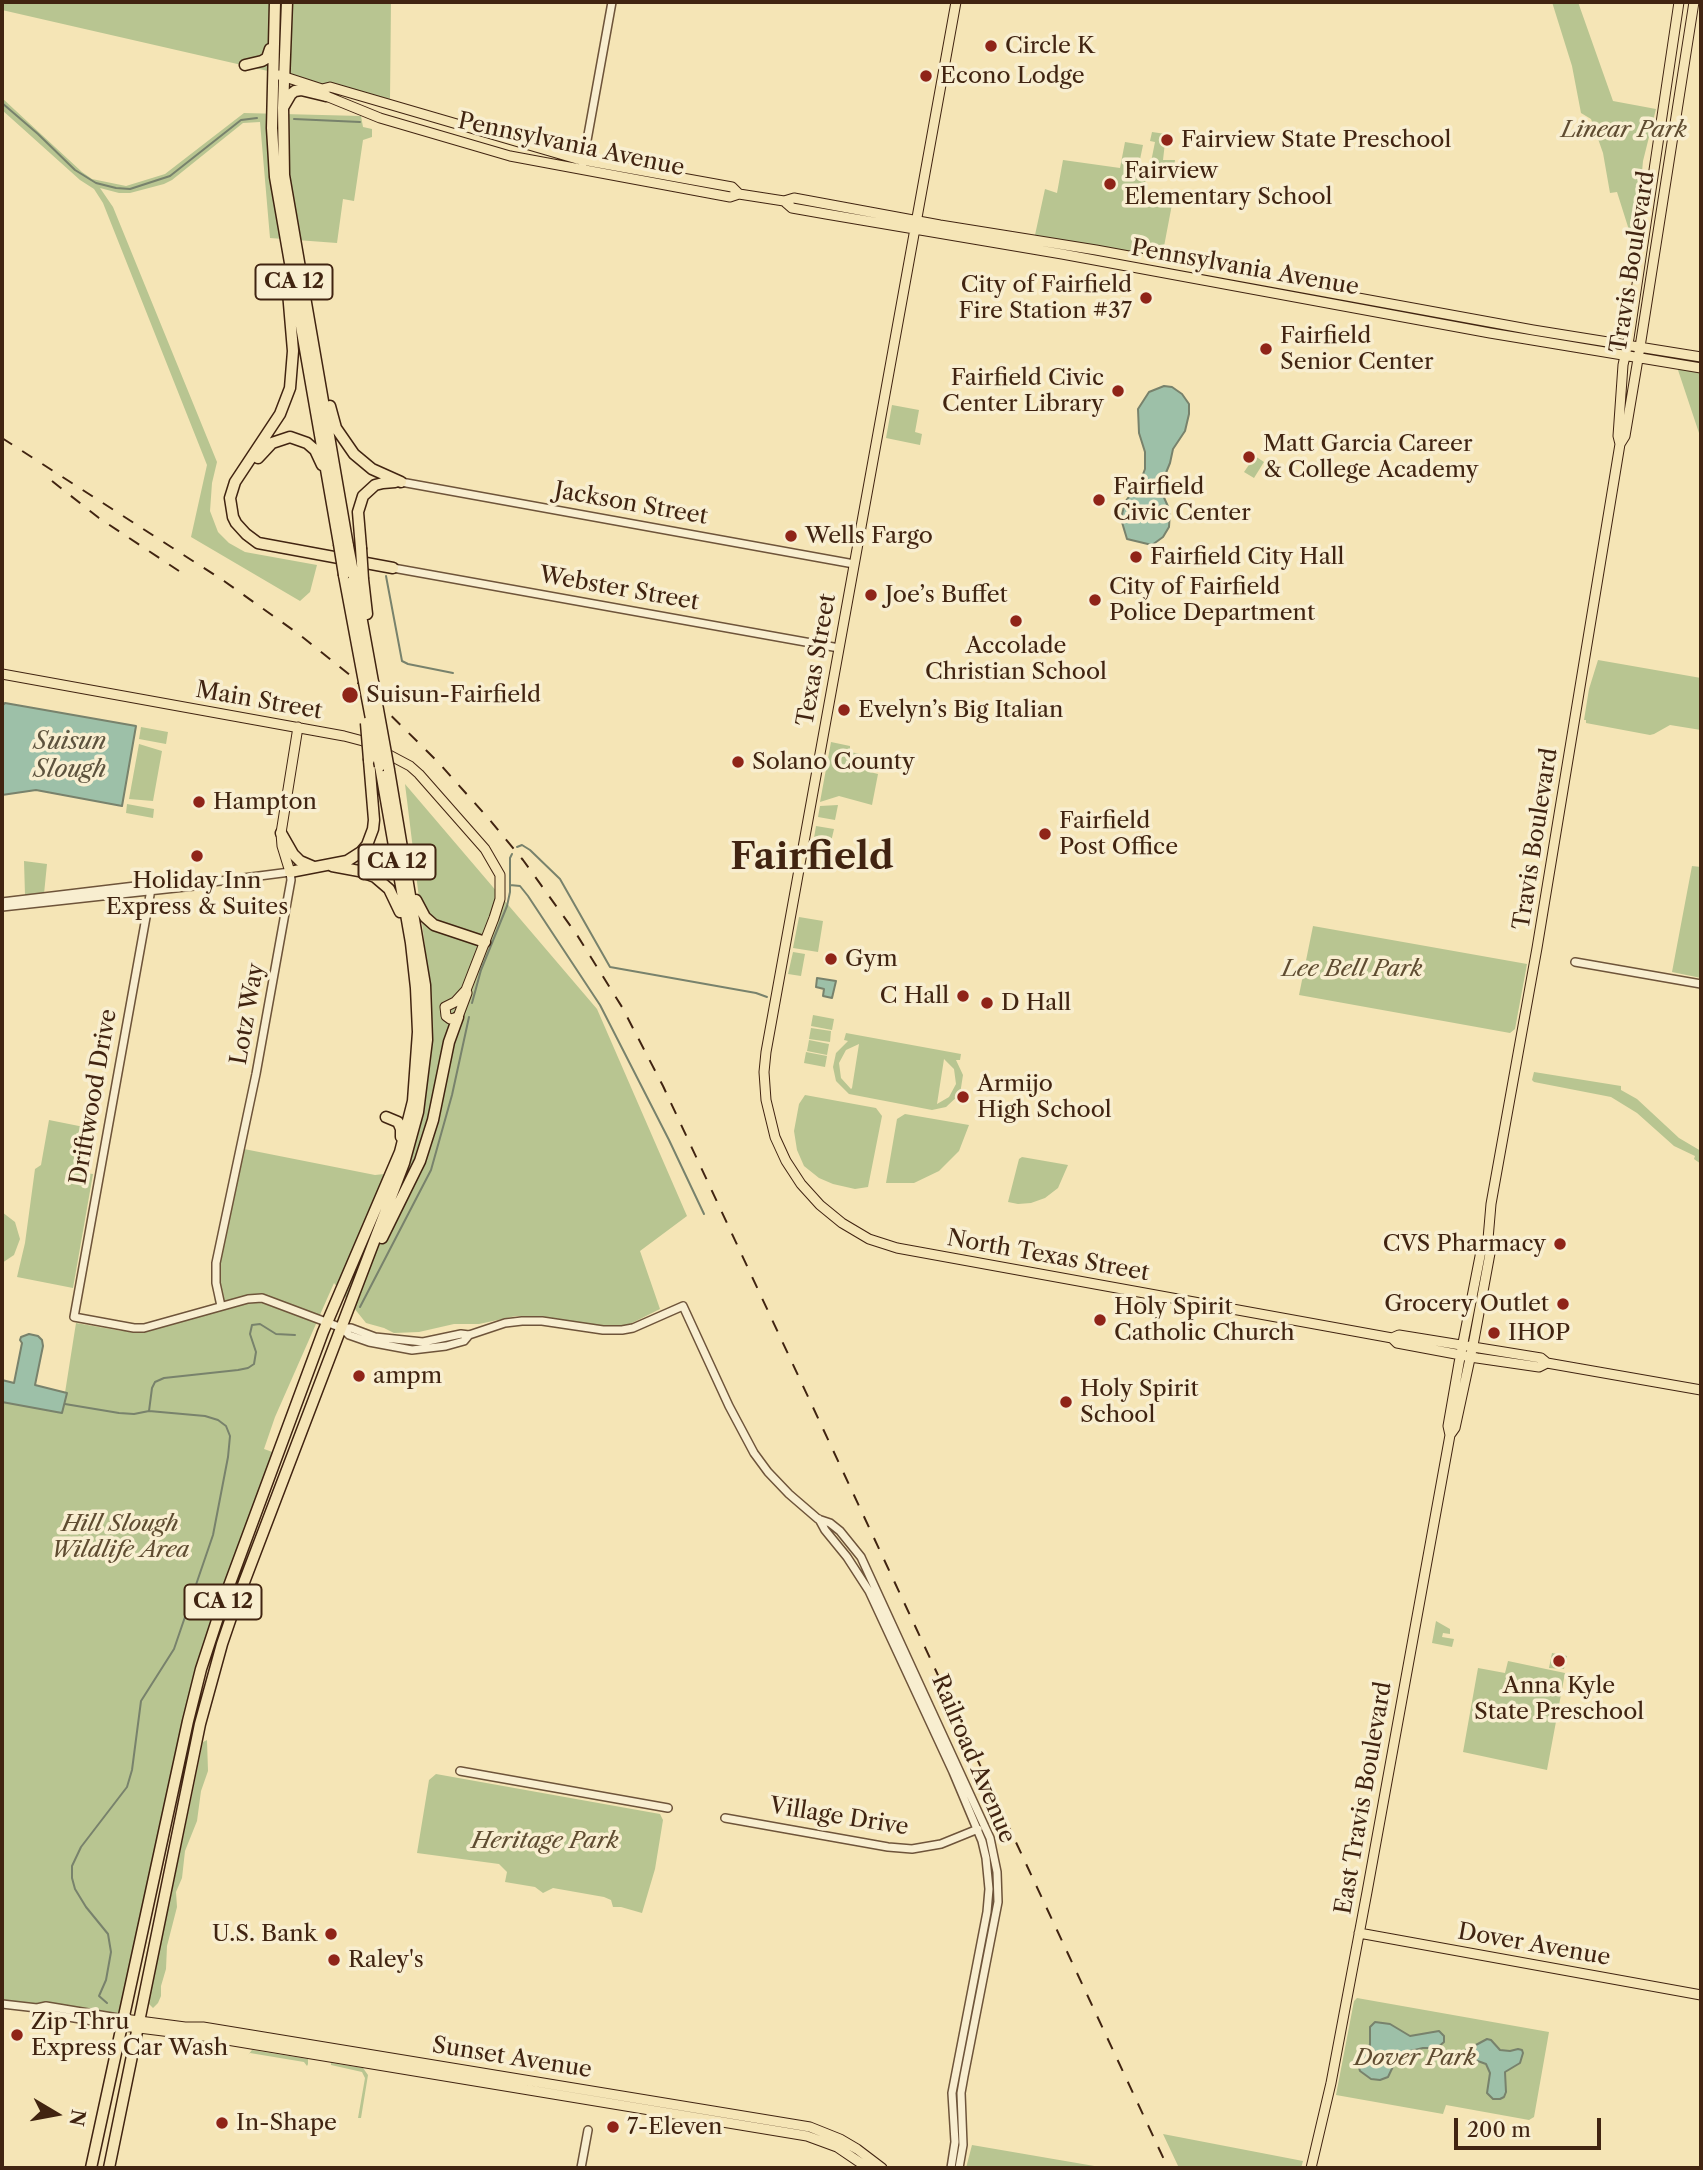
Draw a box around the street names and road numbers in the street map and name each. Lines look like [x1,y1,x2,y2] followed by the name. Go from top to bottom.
[455,108,687,182] street label: Pennsylvania Avenue
[1605,169,1661,355] street label: Travis Boulevard
[1129,234,1361,302] street label: Pennsylvania Avenue
[256,264,332,300] road number: CA 12
[552,477,710,531] street label: Jackson Street
[537,561,701,617] street label: Webster Street
[792,592,842,728] street label: Texas Street
[194,676,324,726] street label: Main Street
[1508,746,1564,932] street label: Travis Boulevard
[358,844,436,880] road number: CA 12
[225,961,271,1067] street label: Lotz Way
[65,1007,123,1187] street label: Driftwood Drive
[945,1225,1151,1287] street label: North Texas Street
[184,1584,262,1620] road number: CA 12
[925,1671,1021,1847] street label: Railroad Avenue
[1330,1680,1398,1916] street label: East Travis Boulevard
[768,1792,910,1842] street label: Village Drive
[1456,1918,1612,1972] street label: Dover Avenue
[430,2032,594,2084] street label: Sunset Avenue

